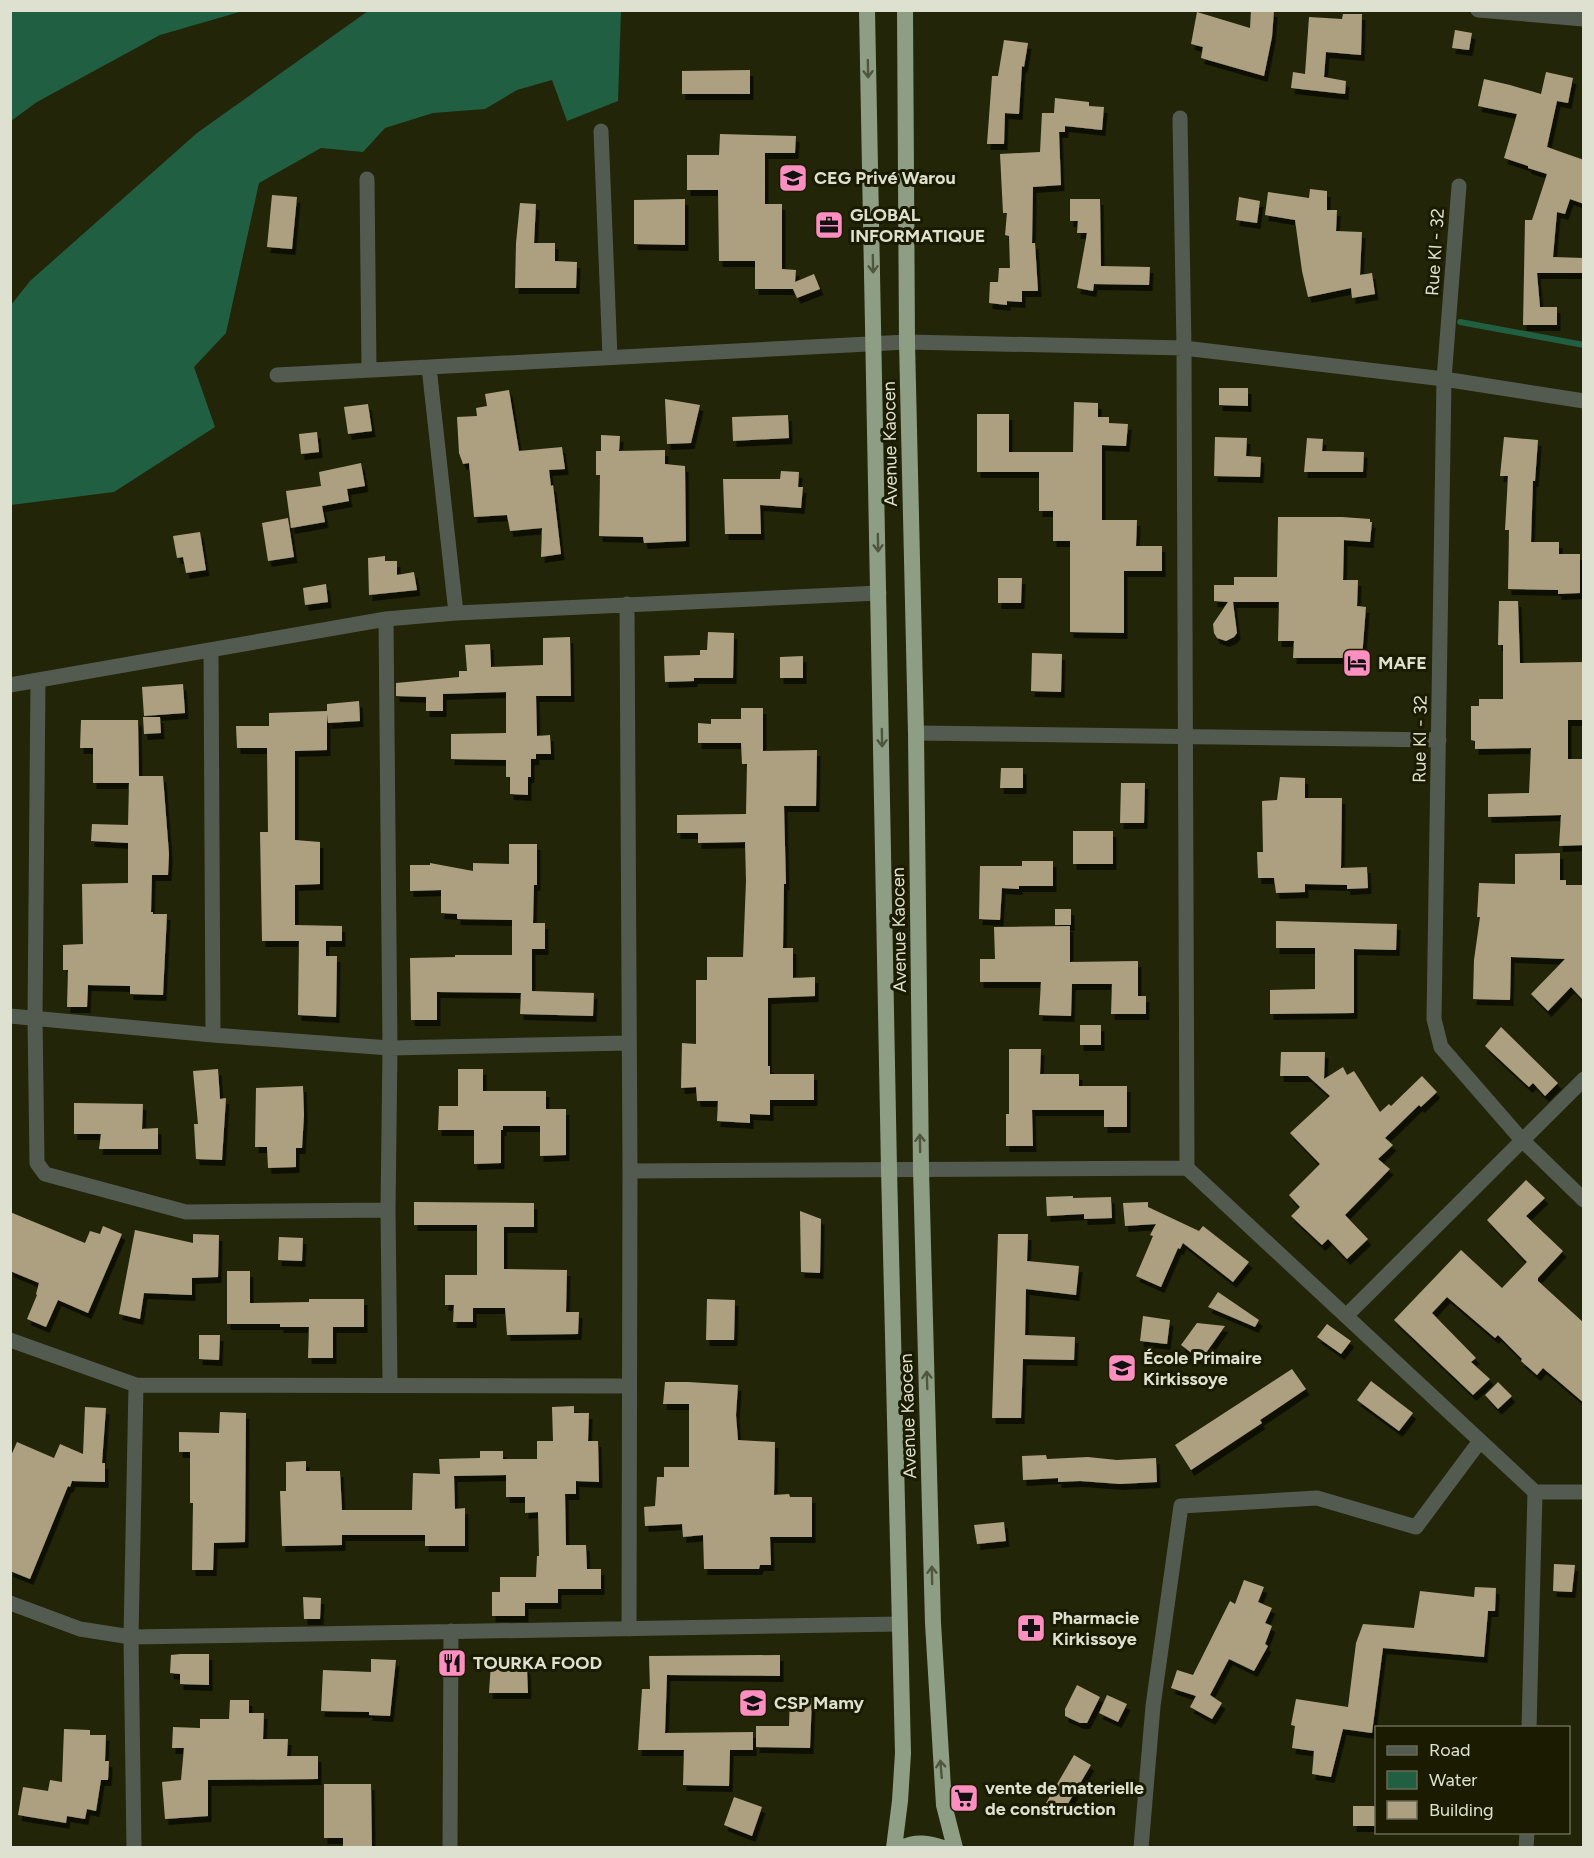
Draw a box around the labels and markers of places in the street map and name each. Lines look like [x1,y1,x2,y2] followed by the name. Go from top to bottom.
[777,162,809,194] school or university icon: CEG Privé Warou
[814,167,956,189] place label: CEG Privé Warou
[850,204,985,247] place label: GLOBAL INFORMATIQUE
[813,209,845,241] office icon: GLOBAL INFORMATIQUE
[1341,647,1373,679] hotel icon: MAFE
[1378,652,1427,674] place label: MAFE
[1143,1347,1262,1390] place label: École Primaire Kirkissoye
[1106,1352,1138,1384] school or university icon: École Primaire Kirkissoye
[1052,1607,1139,1650] place label: Pharmacie Kirkissoye
[1015,1612,1047,1644] pharmacy icon: Pharmacie Kirkissoye
[436,1647,468,1679] restaurant icon: TOURKA FOOD
[473,1652,602,1674] place label: TOURKA FOOD
[737,1687,769,1719] school or university icon: CSP Mamy
[774,1692,865,1714] place label: CSP Mamy
[985,1777,1144,1820] place label: vente de materielle de construction
[948,1782,980,1814] supermarket icon: vente de materielle de construction

